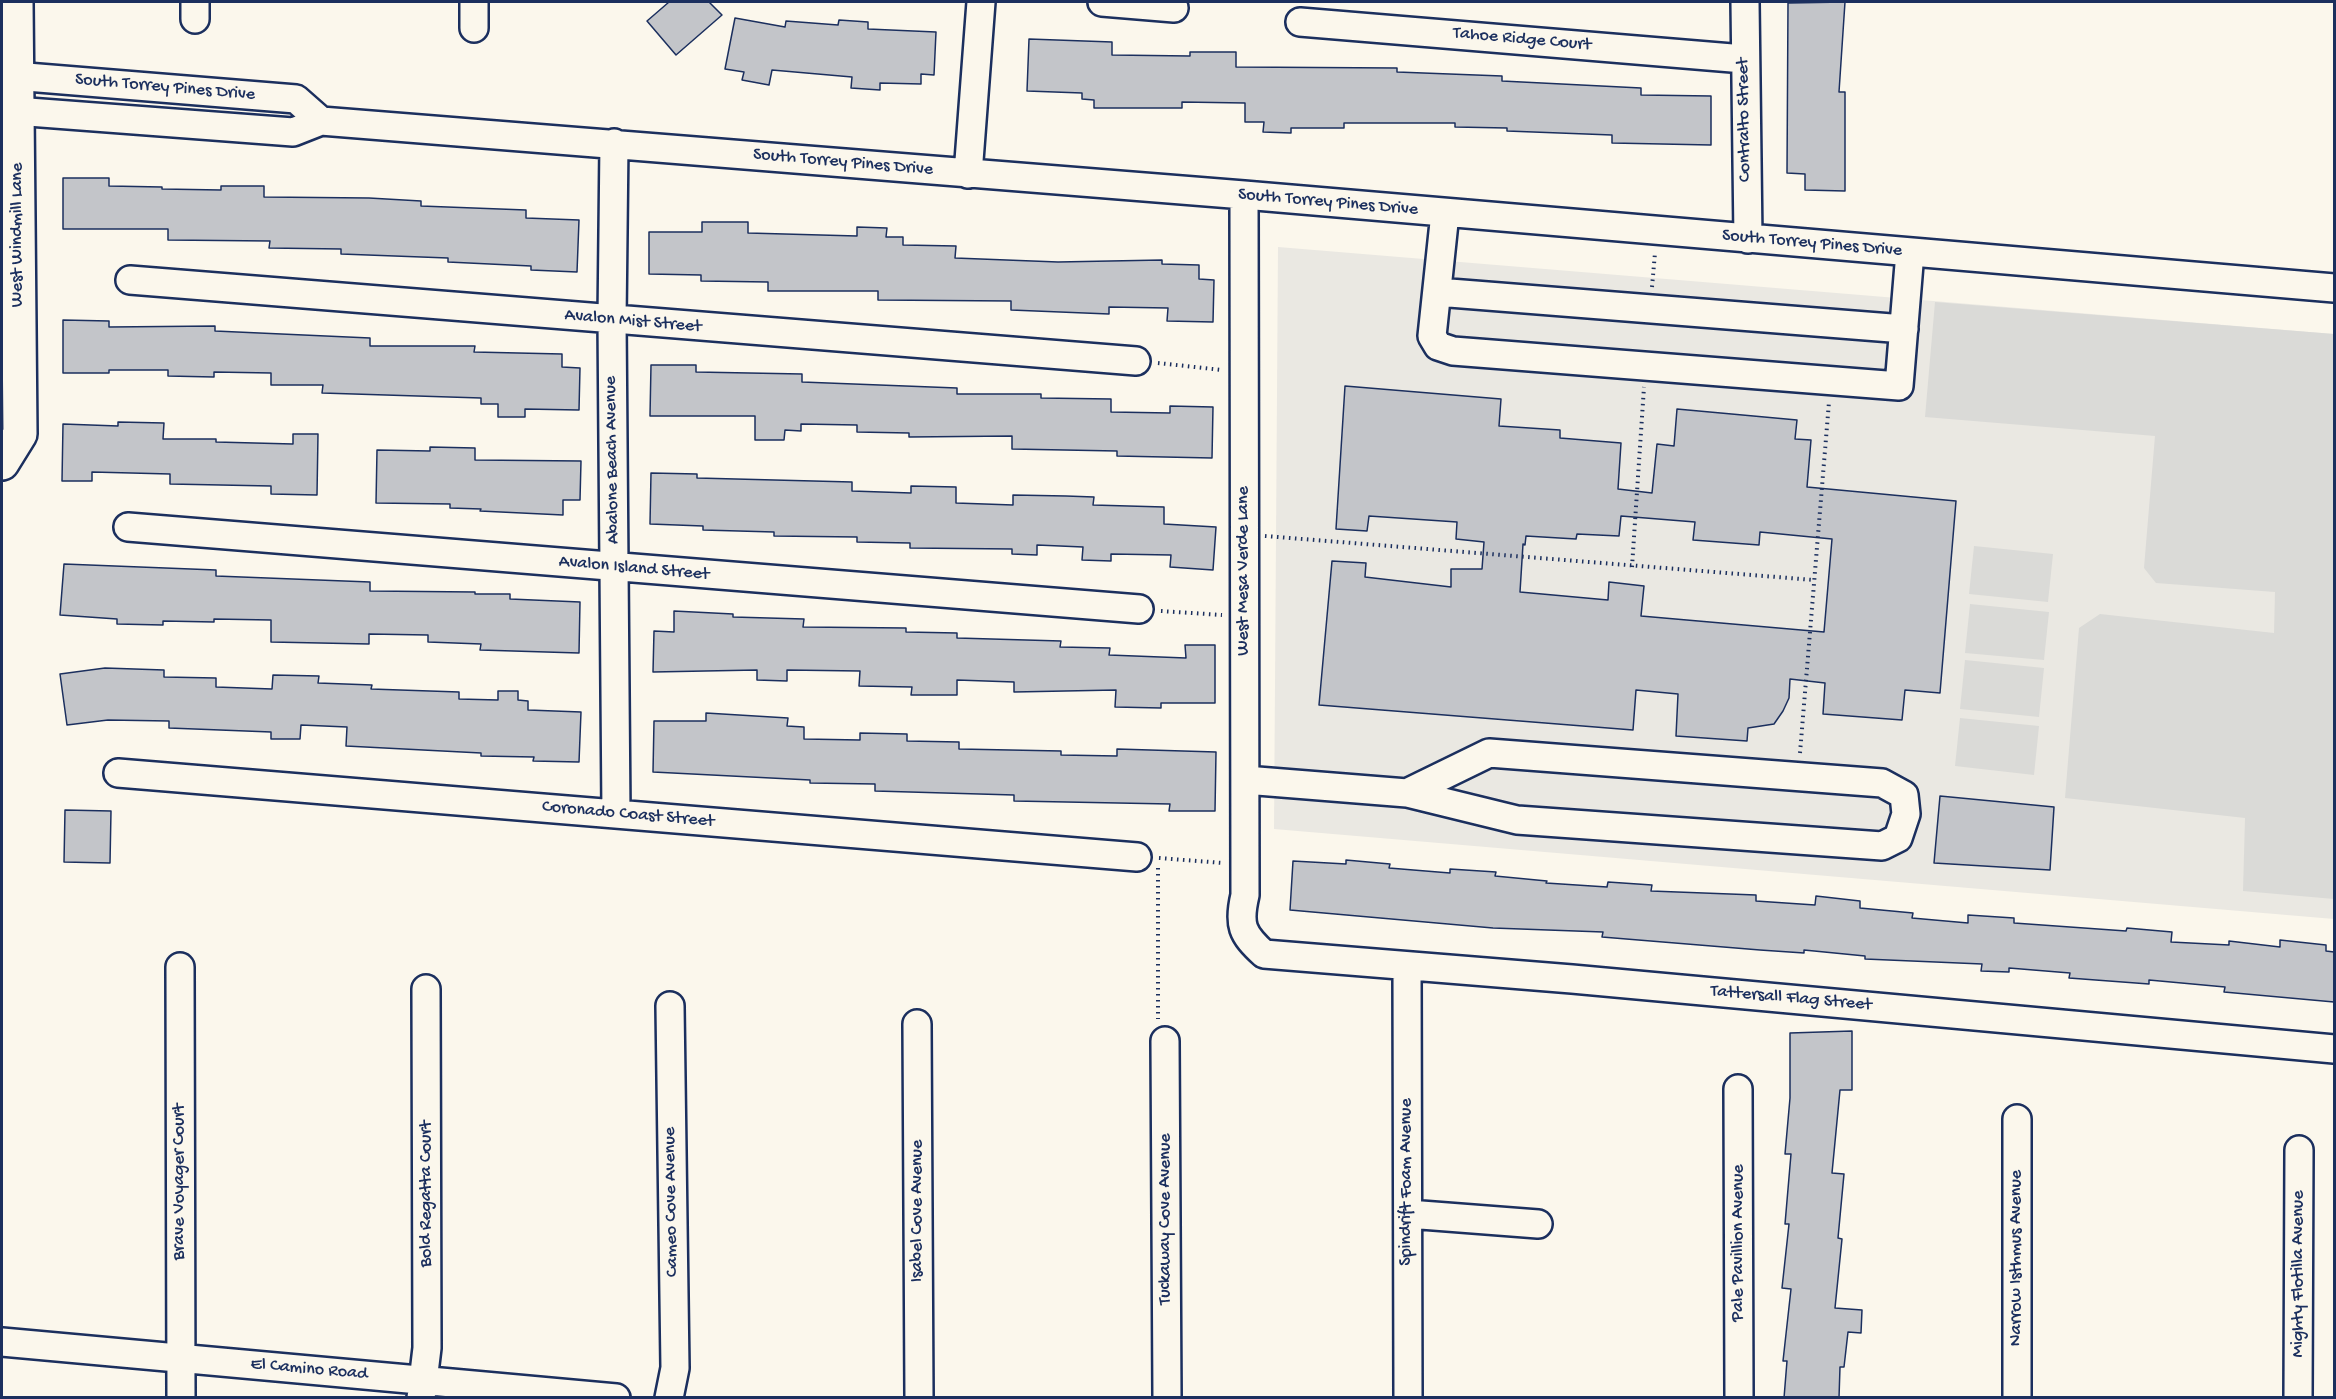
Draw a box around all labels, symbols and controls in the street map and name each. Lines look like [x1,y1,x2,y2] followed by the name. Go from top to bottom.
[1452,23,1592,57] street label: Tahoe Ridge Court
[1733,58,1757,182] street label: Contralto Street
[74,69,256,107] street label: South Torrey Pines Drive
[752,144,934,182] street label: South Torrey Pines Drive
[7,163,29,307] street label: West Windmill Lane
[1237,184,1419,222] street label: South Torrey Pines Drive
[1721,225,1903,263] street label: South Torrey Pines Drive
[564,305,702,339] street label: Avalon Mist Street
[601,376,625,544] street label: Abalone Beach Avenue
[1233,486,1255,656] street label: West Mesa Verde Lane
[558,552,710,586] street label: Avalon Island Street
[541,797,715,833] street label: Coronado Coast Street
[1709,981,1873,1017] street label: Tattersall Flag Street
[1396,1098,1418,1266] street label: Spindrift Foam Avenue
[169,1104,191,1260] street label: Brave Voyager Court
[416,1121,438,1267] street label: Bold Regatta Court
[660,1127,684,1277] street label: Cameo Cove Avenue
[1155,1133,1177,1305] street label: Tuckaway Cove Avenue
[907,1140,929,1282] street label: Isabel Cove Avenue
[1728,1164,1750,1322] street label: Pale Pavillion Avenue
[2006,1170,2028,1346] street label: Narrow Isthmus Avenue
[2288,1191,2310,1357] street label: Mighty Flotilla Avenue
[250,1354,368,1386] street label: El Camino Road

